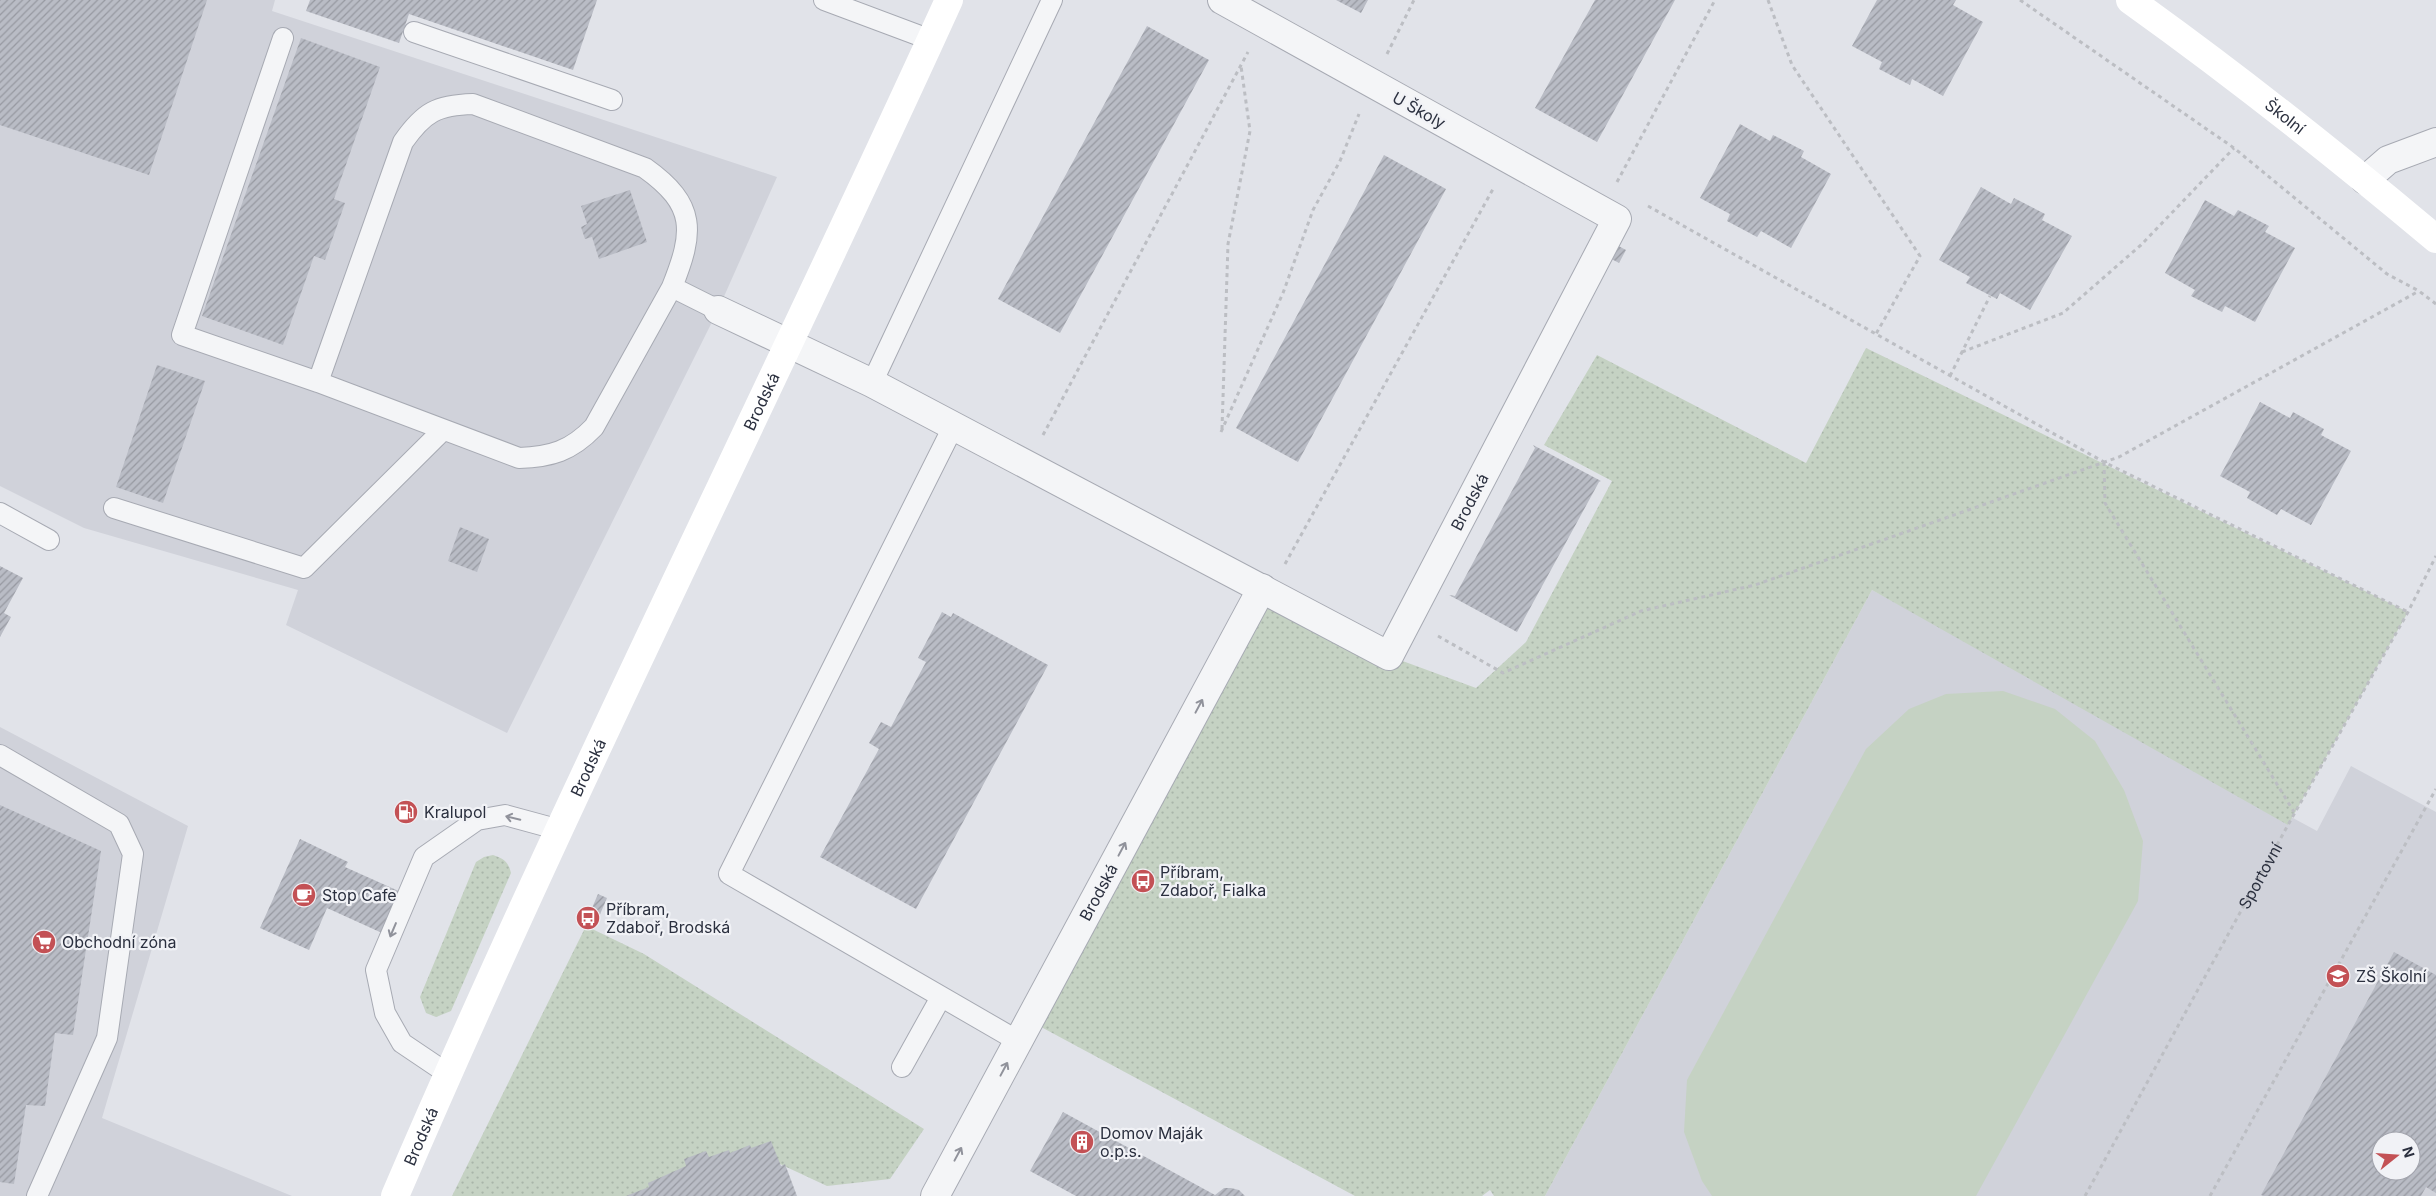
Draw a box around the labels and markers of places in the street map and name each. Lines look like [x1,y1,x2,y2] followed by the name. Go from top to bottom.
[393,799,419,825] fuel station icon: Kralupol
[424,802,486,822] place label: Kralupol
[1160,862,1266,900] place label: Příbram, Zdaboř, Fialka
[1130,868,1156,894] bus stop icon: Příbram, Zdaboř, Fialka
[291,882,317,908] cafe icon: Stop Cafe
[322,885,397,905] place label: Stop Cafe
[606,899,730,937] place label: Příbram, Zdaboř, Brodská
[575,905,601,931] bus stop icon: Příbram, Zdaboř, Brodská
[31,929,57,955] supermarket icon: Obchodní zóna
[62,932,176,952] place label: Obchodní zóna
[2325,963,2351,989] school or university icon: ZŠ Školní
[2356,966,2426,986] place label: ZŠ Školní
[1100,1123,1203,1161] place label: Domov Maják o.p.s.
[1069,1129,1095,1155] building icon: Domov Maják o.p.s.

